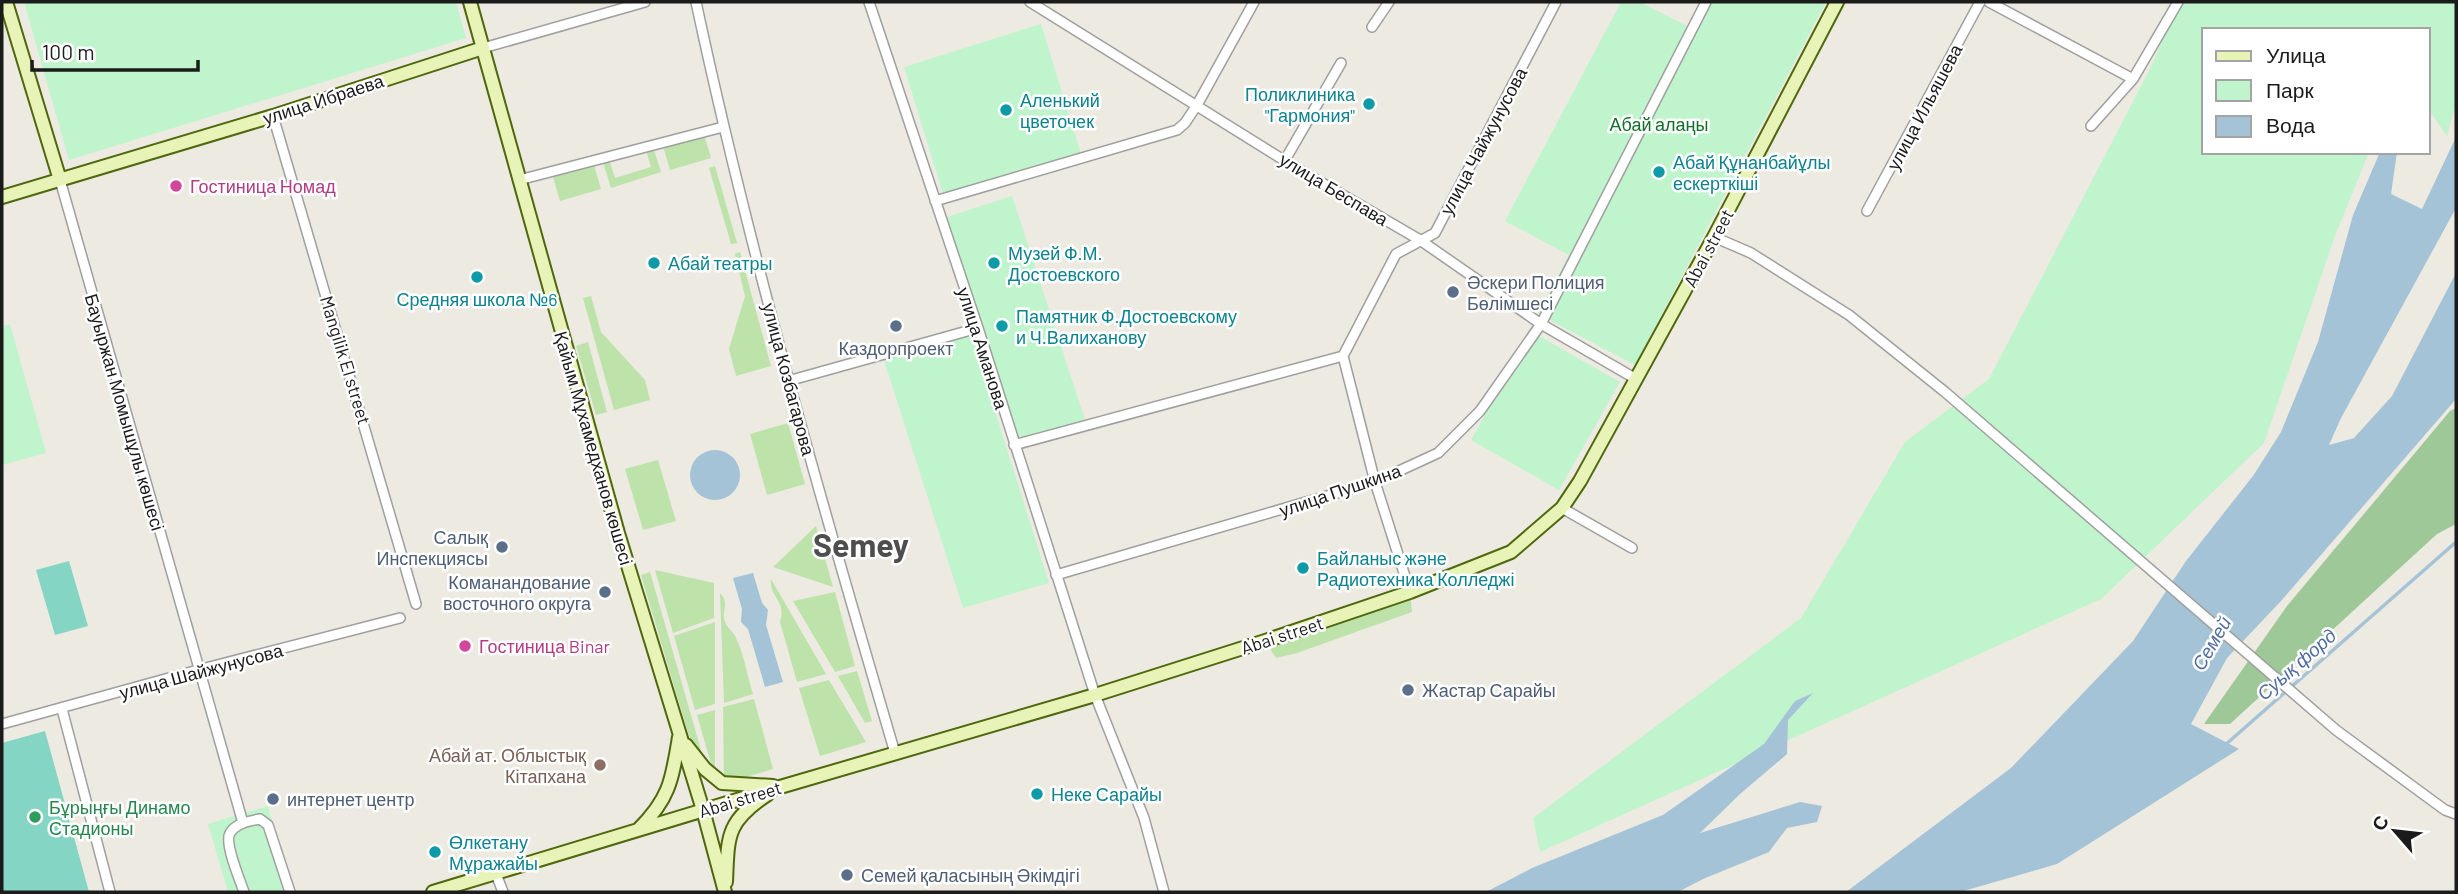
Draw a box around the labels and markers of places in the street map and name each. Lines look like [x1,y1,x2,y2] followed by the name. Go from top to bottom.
[1245,83,1356,126] place label: Поликлиника "Гармония"
[1020,89,1100,132] place label: Аленький цветочек
[1361,96,1377,112] marker: Поликлиника "Гармония"
[998,102,1014,118] marker: Аленький цветочек
[1673,151,1830,194] place label: Абай Құнанбайұлы ескерткіші
[1651,164,1667,180] marker: Абай Құнанбайұлы ескерткіші
[190,175,336,197] place label: Гостиница Номад
[168,178,184,194] marker: Гостиница Номад
[1008,242,1120,285] place label: Музей Ф.М. Достоевского
[668,252,772,274] place label: Абай театры
[646,255,662,271] marker: Абай театры
[986,255,1002,271] marker: Музей Ф.М. Достоевского
[469,269,485,285] marker: Средняя школа №6
[1467,271,1605,314] place label: Әскери Полиция Бөлімшесі
[1445,284,1461,300] marker: Әскери Полиция Бөлімшесі
[397,288,558,310] place label: Средняя школа №6
[1016,305,1237,348] place label: Памятник Ф.Достоевскому и Ч.Валиханову
[888,318,904,334] marker: Каздорпроект
[994,318,1010,334] marker: Памятник Ф.Достоевскому и Ч.Валиханову
[839,337,953,359] place label: Каздорпроект
[376,526,488,569] place label: Салық Инспекциясы
[494,539,510,555] marker: Салық Инспекциясы
[1317,547,1514,590] place label: Байланыс және Радиотехника Колледжі
[1295,560,1311,576] marker: Байланыс және Радиотехника Колледжі
[443,571,592,614] place label: Команандование восточного округа
[597,584,613,600] marker: Команандование восточного округа
[479,635,611,657] place label: Гостиница Binar
[457,638,473,654] marker: Гостиница Binar
[1422,679,1556,701] place label: Жастар Сарайы
[1400,682,1416,698] marker: Жастар Сарайы
[429,744,587,787] place label: Абай ат. Облыстық Кітапхана
[592,757,608,773] marker: Абай ат. Облыстық Кітапхана
[1051,783,1162,805] place label: Неке Сарайы
[1029,786,1045,802] marker: Неке Сарайы
[287,788,415,810] place label: интернет центр
[265,791,281,807] marker: интернет центр
[49,796,190,839] place label: Бұрыңғы Динамо Стадионы
[27,809,43,825] marker: Бұрыңғы Динамо Стадионы
[449,831,538,874] place label: Өлкетану Мұражайы
[427,844,443,860] marker: Өлкетану Мұражайы
[861,864,1080,886] place label: Семей қаласының Әкімдігі
[839,867,855,883] marker: Семей қаласының Әкімдігі

